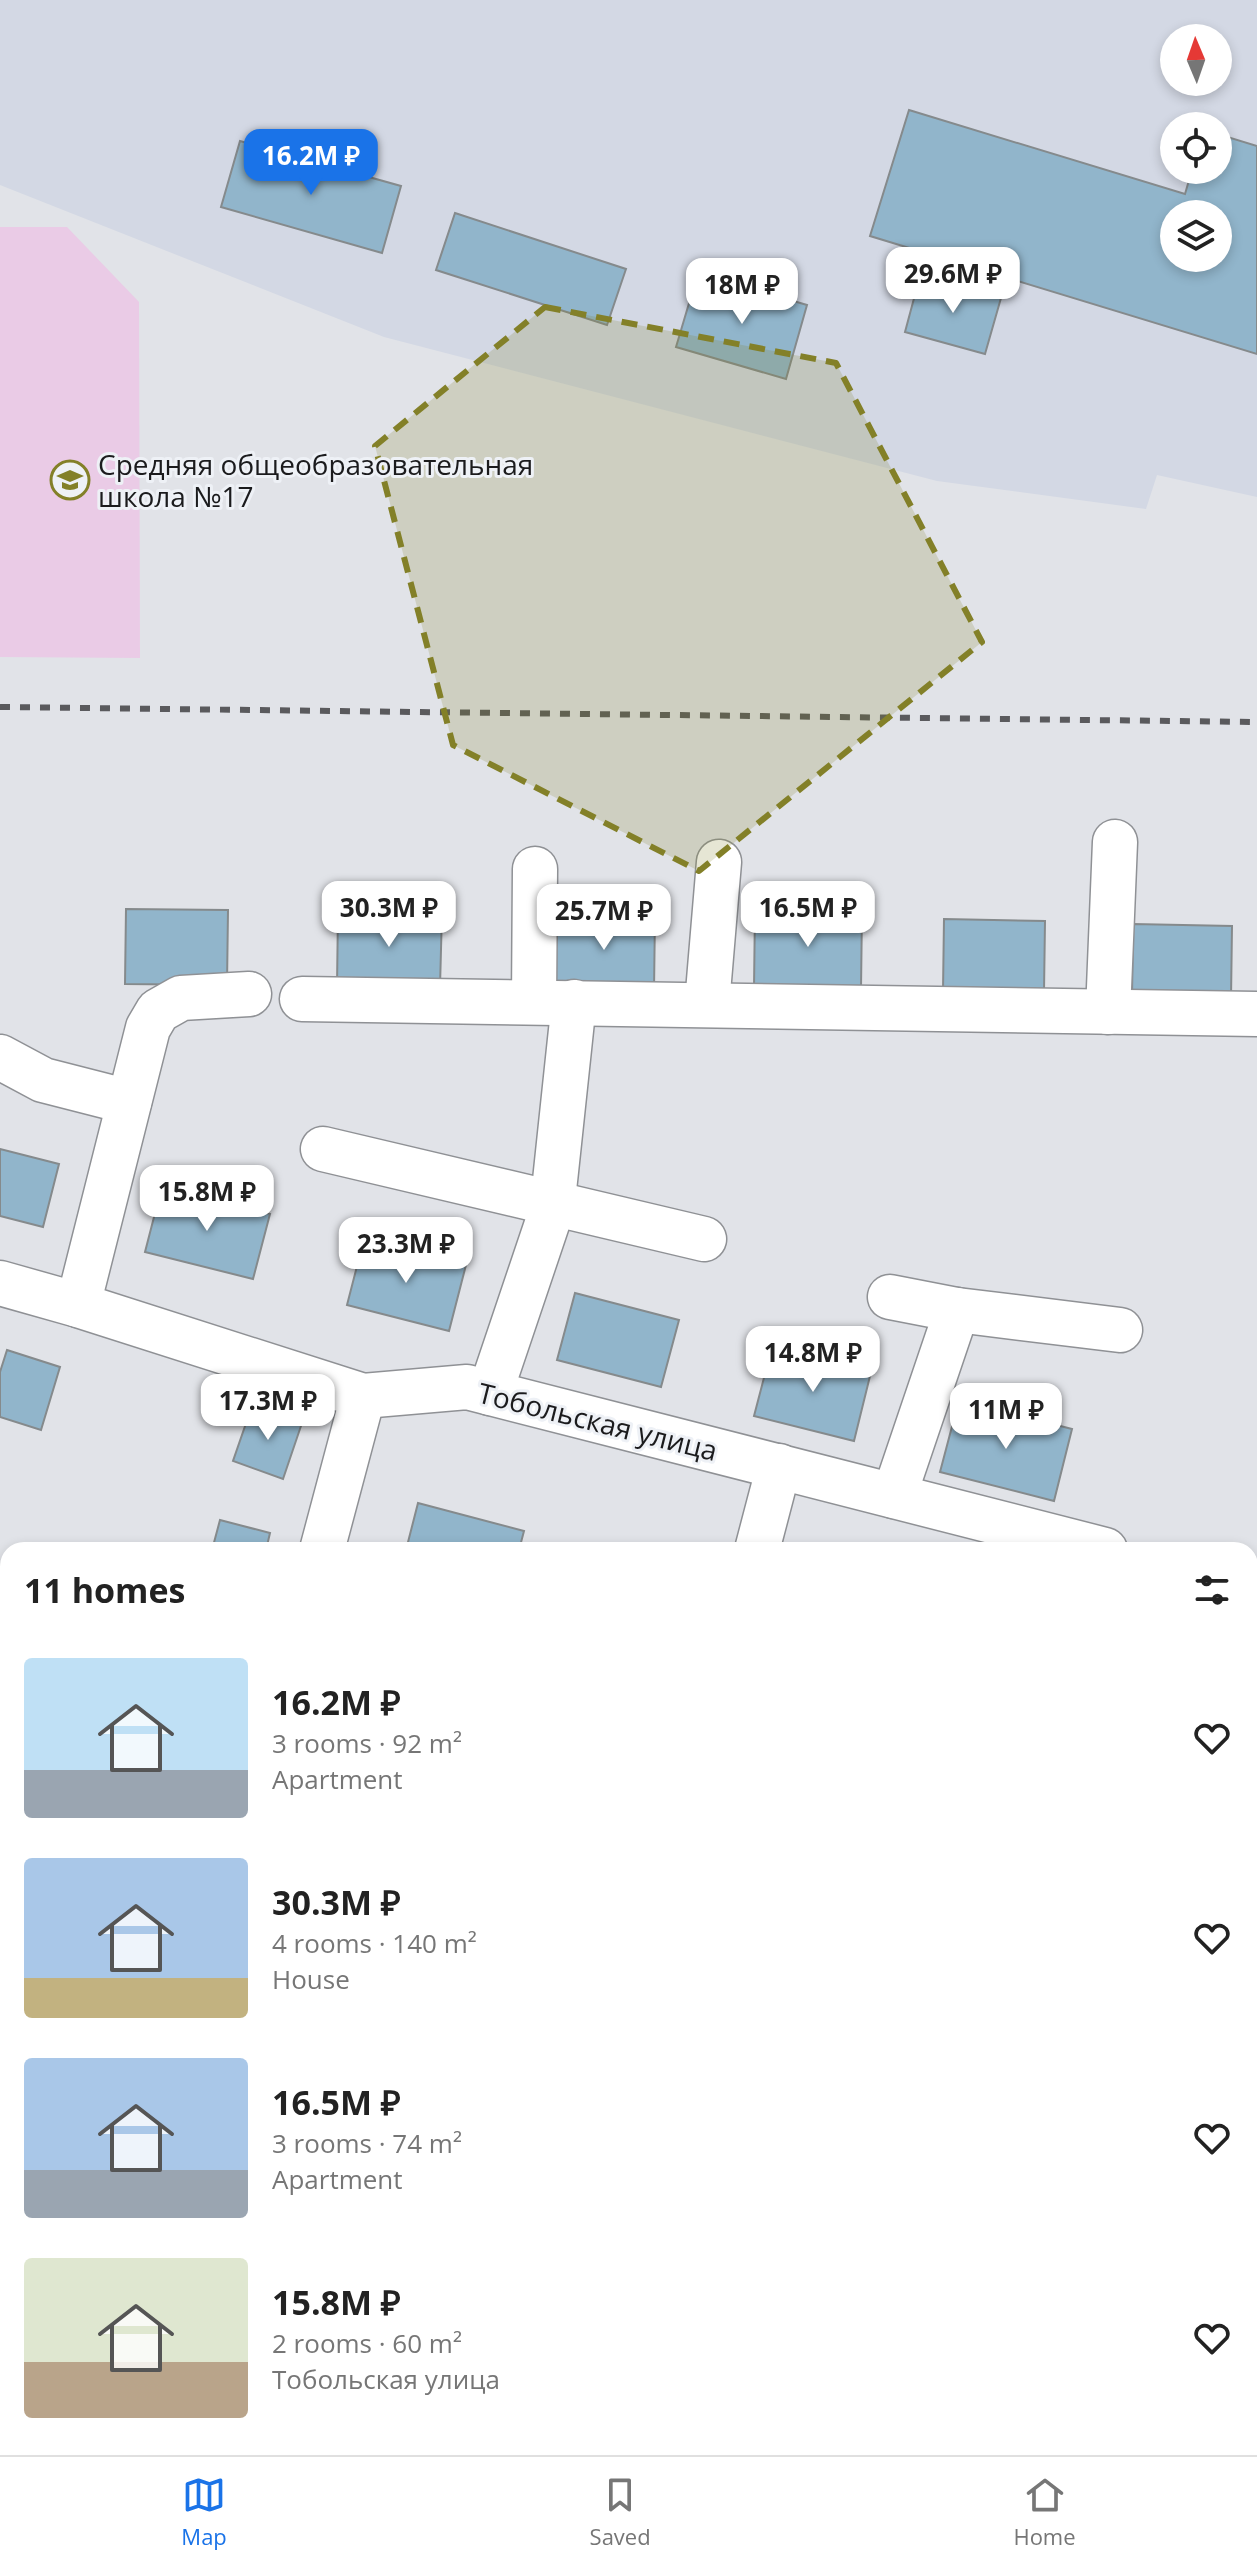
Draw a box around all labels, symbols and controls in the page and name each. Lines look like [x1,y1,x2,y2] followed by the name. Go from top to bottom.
[1160,24,1232,96] north arrow
[1160,24,1232,272] map controls
[1160,112,1232,184] button: locate
[237,129,385,197] pin: 16.2M ₽
[262,137,360,173] text: 16.2M ₽
[1160,200,1232,272] button: layers
[879,247,1027,315] pin: 29.6M ₽
[904,255,1002,291] text: 29.6M ₽
[686,258,798,326] pin: 18M ₽
[704,266,780,302] text: 18M ₽
[98,445,533,515] place label: Средняя общеобразовательная школа №17
[49,459,91,501] school or university icon: Средняя общеобразовательная школа №17
[315,881,463,949] pin: 30.3M ₽
[734,881,882,949] pin: 16.5M ₽
[530,884,678,952] pin: 25.7M ₽
[340,889,438,925] text: 30.3M ₽
[759,889,857,925] text: 16.5M ₽
[555,892,653,928] text: 25.7M ₽
[133,1165,281,1233] pin: 15.8M ₽
[158,1173,256,1209] text: 15.8M ₽
[332,1217,480,1285] pin: 23.3M ₽
[357,1225,455,1261] text: 23.3M ₽
[739,1326,887,1394] pin: 14.8M ₽
[764,1334,862,1370] text: 14.8M ₽
[474,1373,722,1469] street label: Тобольская улица
[194,1374,342,1442] pin: 17.3M ₽
[219,1382,317,1418] text: 17.3M ₽
[950,1383,1062,1451] pin: 11M ₽
[968,1391,1044,1427] text: 11M ₽
[24,1567,185,1613] text: 11 homes
[1190,1568,1234,1612] icon: filters
[272,1679,401,1725] text: 16.2M ₽
[88,1690,184,1786] icon: home
[1190,1716,1234,1760] icon: heart
[272,1725,462,1761] text: 3 rooms · 92 m²
[272,1761,403,1797] text: Apartment
[272,1879,401,1925] text: 30.3M ₽
[88,1890,184,1986] icon: home
[1190,1916,1234,1960] icon: heart
[272,1925,477,1961] text: 4 rooms · 140 m²
[272,1961,350,1997] text: House
[272,2079,401,2125] text: 16.5M ₽
[88,2090,184,2186] icon: home
[1190,2116,1234,2160] icon: heart
[272,2125,462,2161] text: 3 rooms · 74 m²
[272,2161,403,2197] text: Apartment
[272,2279,401,2325] text: 15.8M ₽
[88,2290,184,2386] icon: home
[1190,2316,1234,2360] icon: heart
[272,2325,462,2361] text: 2 rooms · 60 m²
[272,2361,500,2397] text: Тобольская улица
[181,2473,227,2551] tab: Map
[590,2473,651,2551] tab: Saved
[1013,2473,1076,2551] tab: Home

